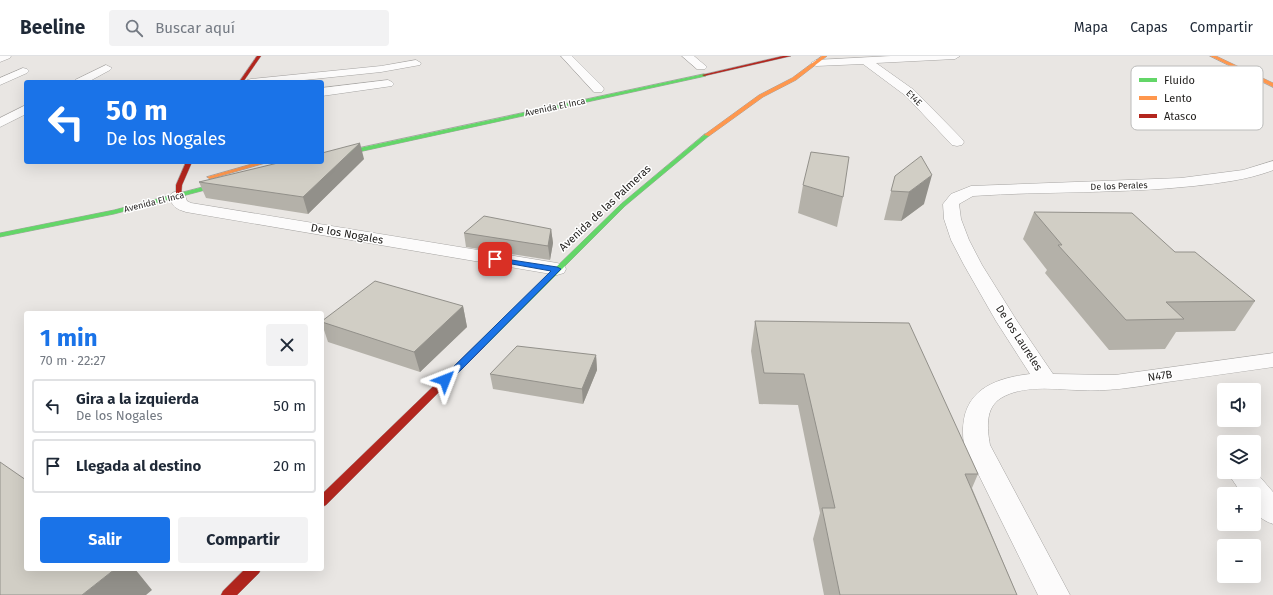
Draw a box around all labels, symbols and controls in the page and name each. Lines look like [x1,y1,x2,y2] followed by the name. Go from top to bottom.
[109,10,389,46] search box
[20,16,85,39] text: Beeline
[123,17,145,39] icon: search
[155,19,235,37] text: Buscar aquí
[1074,19,1108,36] text: Mapa
[1130,19,1168,36] text: Capas
[1190,19,1253,36] text: Compartir
[1131,66,1263,130] legend
[1164,74,1195,87] text: Fluido
[904,88,924,108] street label: E14E
[1164,92,1192,105] text: Lento
[106,94,168,127] text: 50 m
[40,96,92,148] icon: left
[524,96,586,118] street label: Avenida El Inca
[1164,110,1197,123] text: Atasco
[106,128,226,150] text: De los Nogales
[557,162,653,254] street label: Avenida de las Palmeras
[1090,180,1148,192] street label: De los Perales
[123,190,185,214] street label: Avenida El Inca
[310,221,384,247] street label: De los Nogales
[478,242,512,276] pin
[484,248,506,270] icon: arrive
[993,303,1045,373] street label: De los Laureles
[40,324,98,352] text: 1 min
[266,324,308,366] button: close
[40,353,106,368] text: 70 m · 22:27
[424,359,466,401] position arrow
[1147,368,1173,384] street label: N47B
[1217,383,1261,583] map controls
[1217,383,1261,427] button: sound
[76,390,199,408] text: Gira a la izquierda
[42,395,64,417] icon: left
[273,397,306,415] text: 50 m
[76,408,163,423] text: De los Nogales
[1217,435,1261,479] button: layers
[42,455,64,477] icon: arrive
[76,457,201,475] text: Llegada al destino
[273,457,306,475] text: 20 m
[1217,487,1261,531] button: +
[40,517,170,563] button: Salir
[178,517,308,563] button: Compartir
[1217,539,1261,583] button: −

